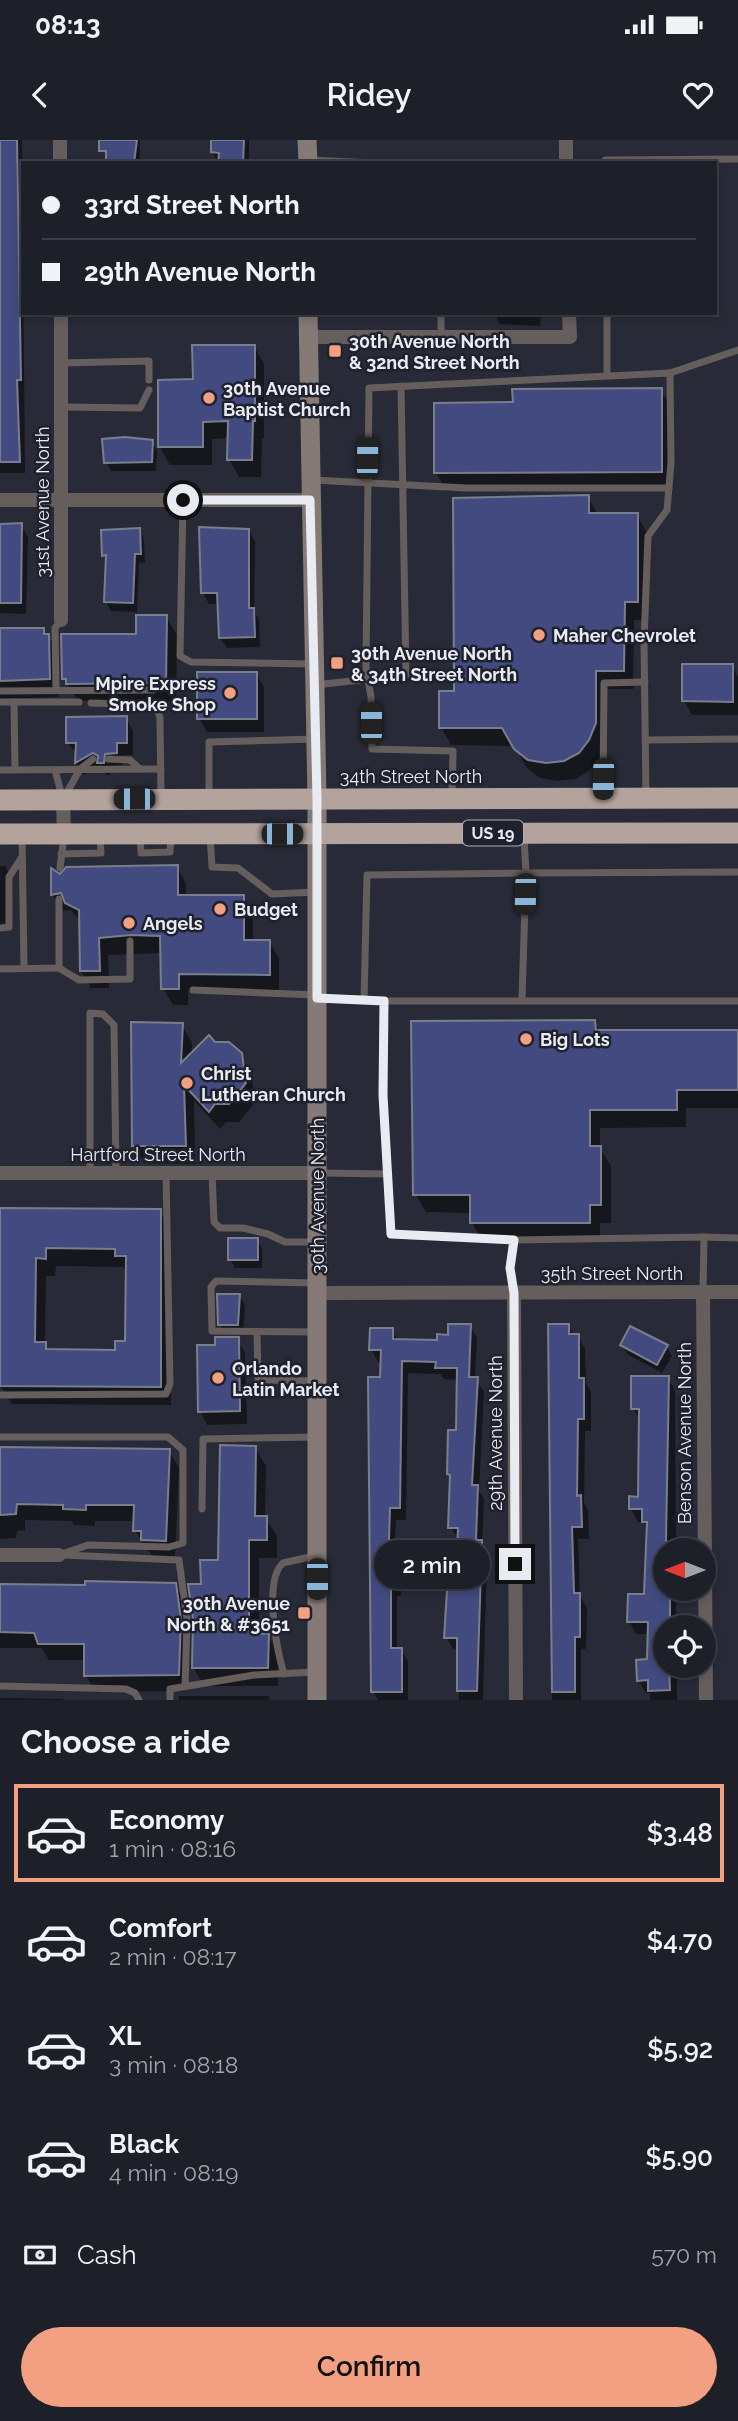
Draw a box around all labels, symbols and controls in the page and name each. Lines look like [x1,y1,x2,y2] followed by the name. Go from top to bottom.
[35,10,100,40] text: 08:13
[21,76,59,114] icon: back
[326,76,412,113] text: Ridey
[679,76,717,114] icon: heart
[84,190,300,220] text: 33rd Street North
[84,257,316,287] text: 29th Avenue North
[349,331,520,373] place label: 30th Avenue North & 32nd Street North
[327,343,343,359] marker: 30th Avenue North & 32nd Street North
[223,378,351,420] place label: 30th Avenue Baptist Church
[201,390,217,406] marker: 30th Avenue Baptist Church
[32,426,53,578] street label: 31st Avenue North
[357,437,378,479] car
[167,484,199,516] route start
[553,625,696,646] place label: Maher Chevrolet
[531,627,547,643] marker: Maher Chevrolet
[351,643,517,685] place label: 30th Avenue North & 34th Street North
[329,655,345,671] marker: 30th Avenue North & 34th Street North
[95,673,216,715] place label: Mpire Express Smoke Shop
[222,685,238,701] marker: Mpire Express Smoke Shop
[361,702,382,744] car
[593,758,614,800] car
[340,766,482,787] street label: 34th Street North
[114,789,156,810] car
[463,820,523,846] road number: US 19
[262,824,304,845] car
[515,873,536,915] car
[234,899,298,920] place label: Budget
[212,901,228,917] marker: Budget
[143,913,203,934] place label: Angels
[121,915,137,931] marker: Angels
[540,1029,610,1050] place label: Big Lots
[518,1031,534,1047] marker: Big Lots
[201,1063,346,1105] place label: Christ Lutheran Church
[179,1075,195,1091] marker: Christ Lutheran Church
[307,1118,328,1274] street label: 30th Avenue North
[70,1144,246,1165] street label: Hartford Street North
[541,1263,683,1284] street label: 35th Street North
[674,1342,695,1524] street label: Benson Avenue North
[485,1355,506,1511] street label: 29th Avenue North
[232,1358,339,1400] place label: Orlando Latin Market
[210,1370,226,1386] marker: Orlando Latin Market
[653,1538,716,1601] north arrow
[653,1538,716,1678] map controls
[375,1540,490,1588] callout: 2 min
[499,1548,531,1580] route end
[403,1551,461,1578] text: 2 min
[307,1558,328,1600] car
[167,1593,290,1635] place label: 30th Avenue North & #3651
[296,1605,312,1621] marker: 30th Avenue North & #3651
[653,1615,716,1678] button: locate
[21,1723,230,1760] text: Choose a ride
[25,1802,88,1865] icon: car
[109,1805,224,1835] text: Economy
[647,1818,713,1848] text: $3.48
[109,1835,236,1862] text: 1 min · 08:16
[25,1910,88,1973] icon: car
[109,1913,212,1943] text: Comfort
[647,1926,713,1956] text: $4.70
[109,1943,237,1970] text: 2 min · 08:17
[25,2018,88,2081] icon: car
[109,2021,141,2051] text: XL
[647,2034,713,2064] text: $5.92
[109,2051,238,2078] text: 3 min · 08:18
[25,2126,88,2189] icon: car
[109,2129,179,2159] text: Black
[646,2142,713,2172] text: $5.90
[109,2159,238,2186] text: 4 min · 08:19
[21,2236,59,2274] icon: cash
[77,2240,137,2270] text: Cash
[651,2241,717,2268] text: 570 m
[21,2327,717,2407] button: Confirm

